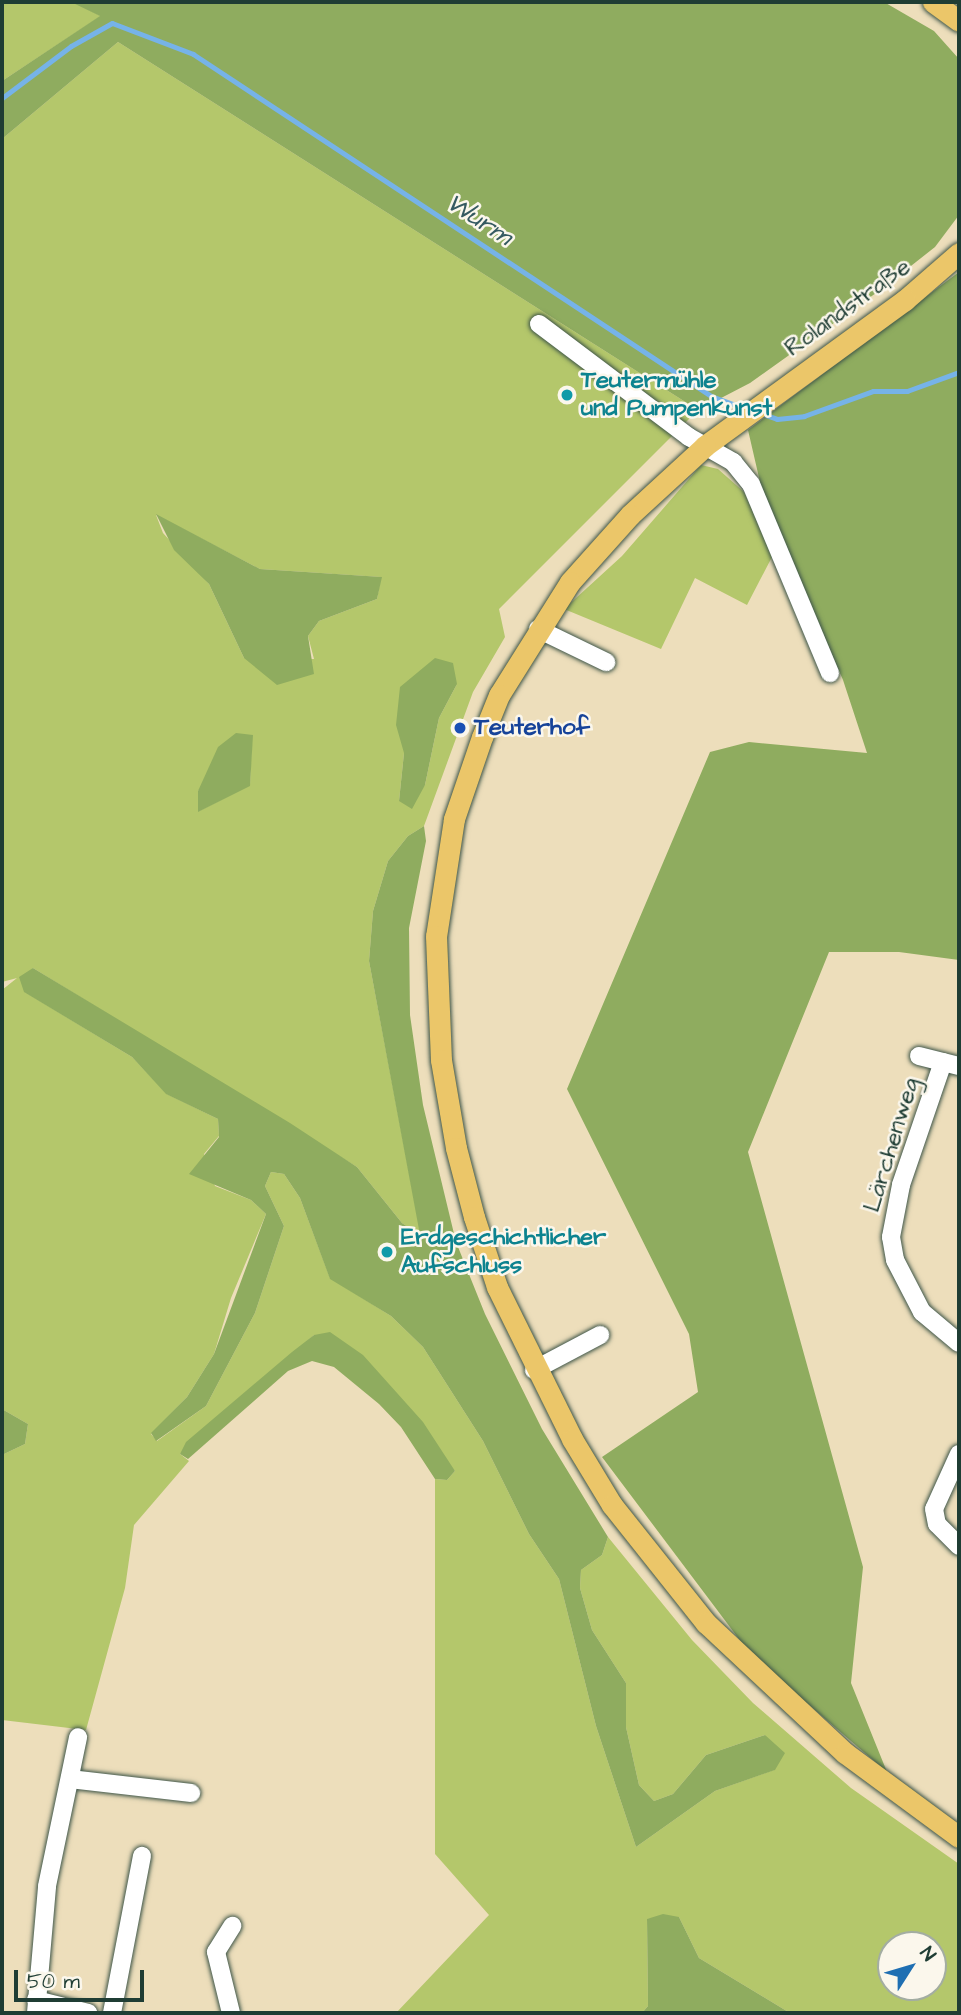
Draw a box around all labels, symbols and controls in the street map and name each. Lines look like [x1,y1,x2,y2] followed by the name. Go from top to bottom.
[440,187,518,253] water label: Wurm
[780,253,916,363] street label: Rolandstraße
[581,367,772,423] place label: Teutermühle und Pumpenkunst
[559,387,575,403] marker: Teutermühle und Pumpenkunst
[474,714,590,742] place label: Teuterhof
[452,720,468,736] marker: Teuterhof
[858,1074,926,1216] street label: Lärchenweg
[401,1224,606,1280] place label: Erdgeschichtlicher Aufschluss
[379,1244,395,1260] marker: Erdgeschichtlicher Aufschluss
[877,1931,947,2001] north arrow
[913,1941,942,1967] text: N
[18,1955,147,1999] scale bar
[27,1967,80,1996] text: 50 m

